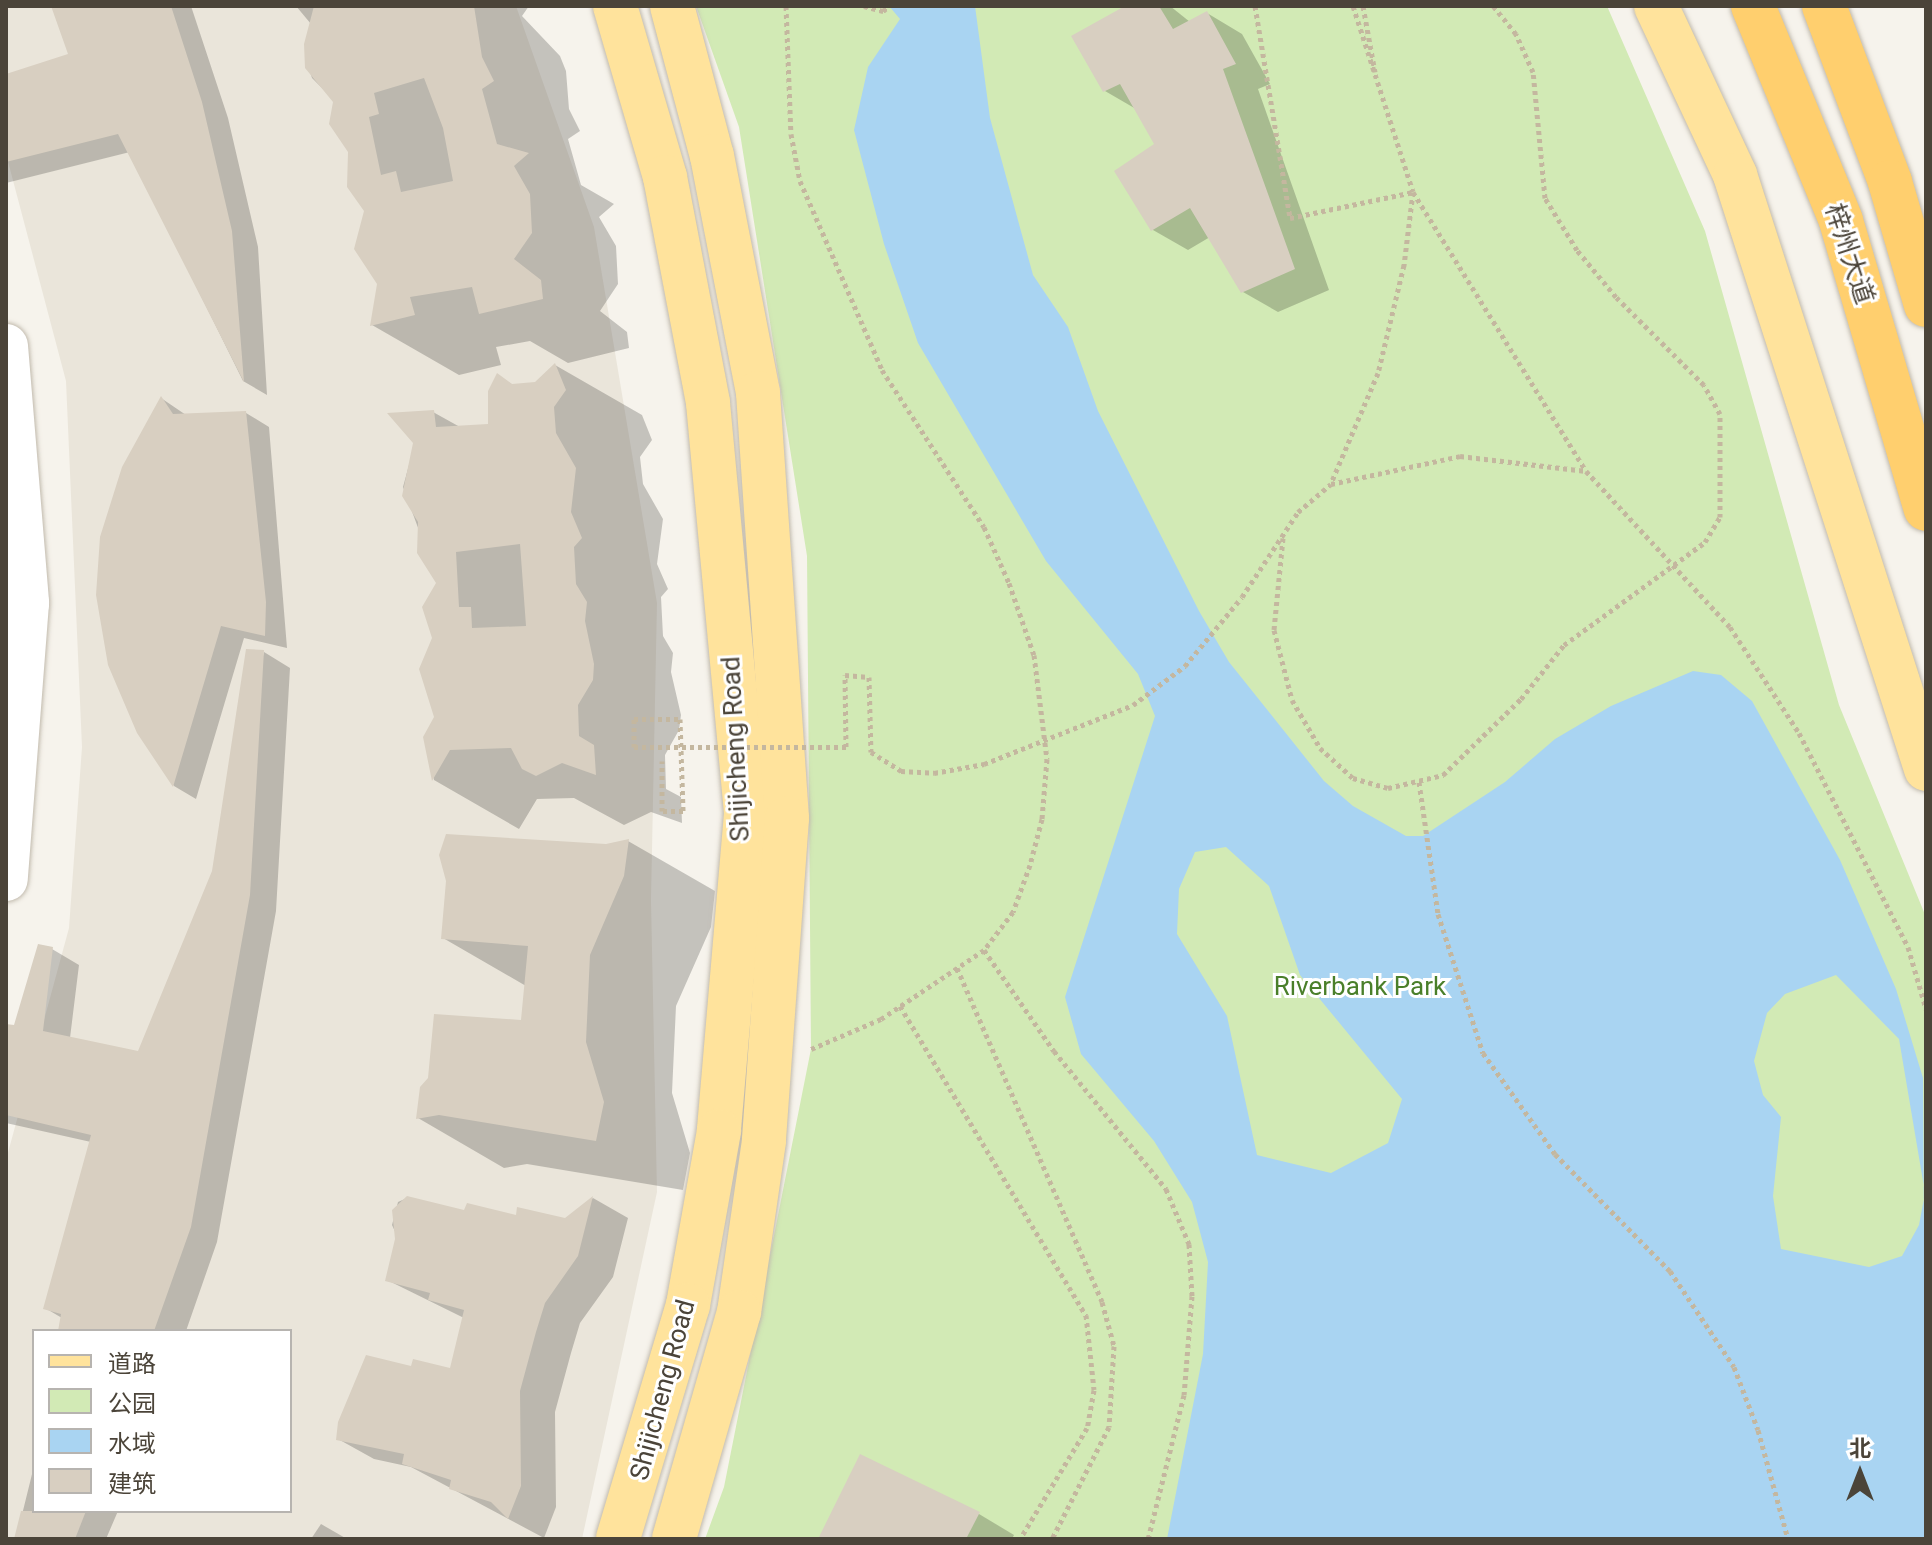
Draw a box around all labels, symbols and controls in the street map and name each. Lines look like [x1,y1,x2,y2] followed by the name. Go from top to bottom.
[1818,200,1880,308] street label: 梓州大道
[716,656,756,842] street label: Shijicheng Road
[1274,971,1446,1003] park label: Riverbank Park
[624,1296,702,1484] street label: Shijicheng Road
[32,1329,292,1513] legend
[108,1350,156,1378] text: 道路
[108,1390,156,1418] text: 公园
[108,1430,156,1458] text: 水域
[1820,1433,1900,1513] north arrow
[1849,1436,1871,1461] text: 北
[108,1470,156,1498] text: 建筑

